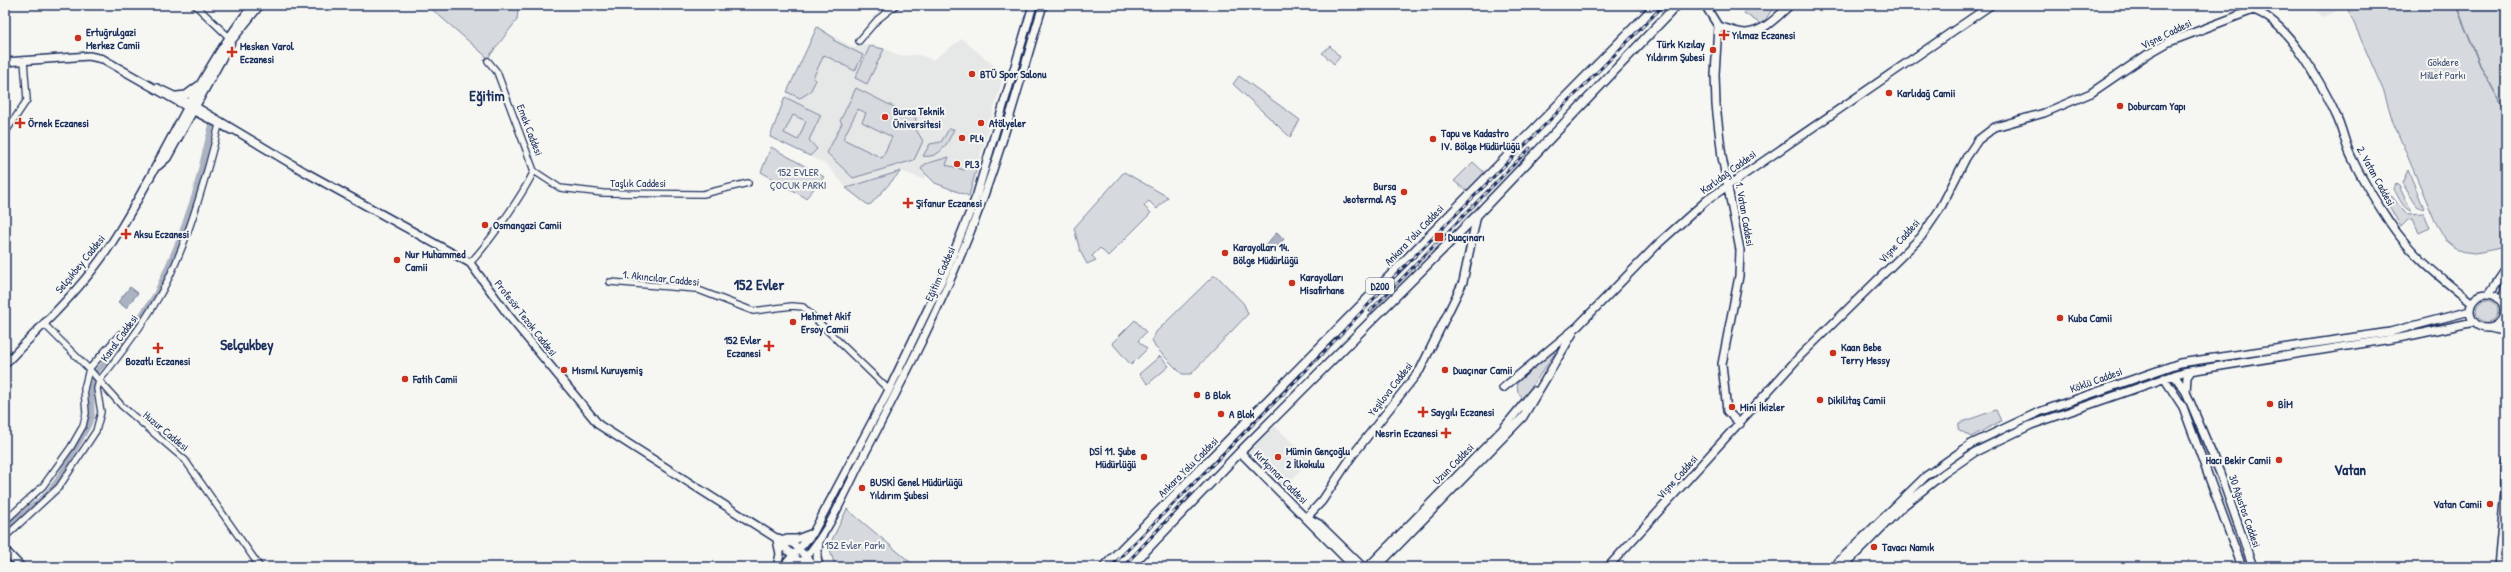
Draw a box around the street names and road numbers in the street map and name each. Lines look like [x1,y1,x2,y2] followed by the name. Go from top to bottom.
[2138,16,2194,52] street label: Vişne Caddesi
[514,102,546,158] street label: Emek Caddesi
[2354,144,2398,208] street label: 2. Vatan Caddesi
[1697,147,1759,197] street label: Karlıdağ Caddesi
[610,176,666,190] street label: Taşlık Caddesi
[1732,181,1758,247] street label: 1. Vatan Caddesi
[1381,202,1447,268] street label: Ankara Yolu Caddesi
[1875,216,1923,266] street label: Vişne Caddesi
[52,232,108,296] street label: Selçukbey Caddesi
[922,244,958,304] street label: Eğitim Caddesi
[622,267,700,289] street label: 1. Akıncılar Caddesi
[492,277,560,359] street label: Profesör Tezok Caddesi
[1366,278,1394,294] road number: D200
[97,312,141,364] street label: Kanal Caddesi
[1365,359,1415,419] street label: Yeşilova Caddesi
[2068,364,2124,396] street label: Köklü Caddesi
[140,408,192,454] street label: Huzur Caddesi
[1155,434,1221,500] street label: Ankara Yolu Caddesi
[1429,440,1477,488] street label: Uzun Caddesi
[1251,447,1311,507] street label: Kırkpınar Caddesi
[1653,452,1701,502] street label: Vişne Caddesi
[2226,473,2264,549] street label: 30 Ağustos Caddesi

